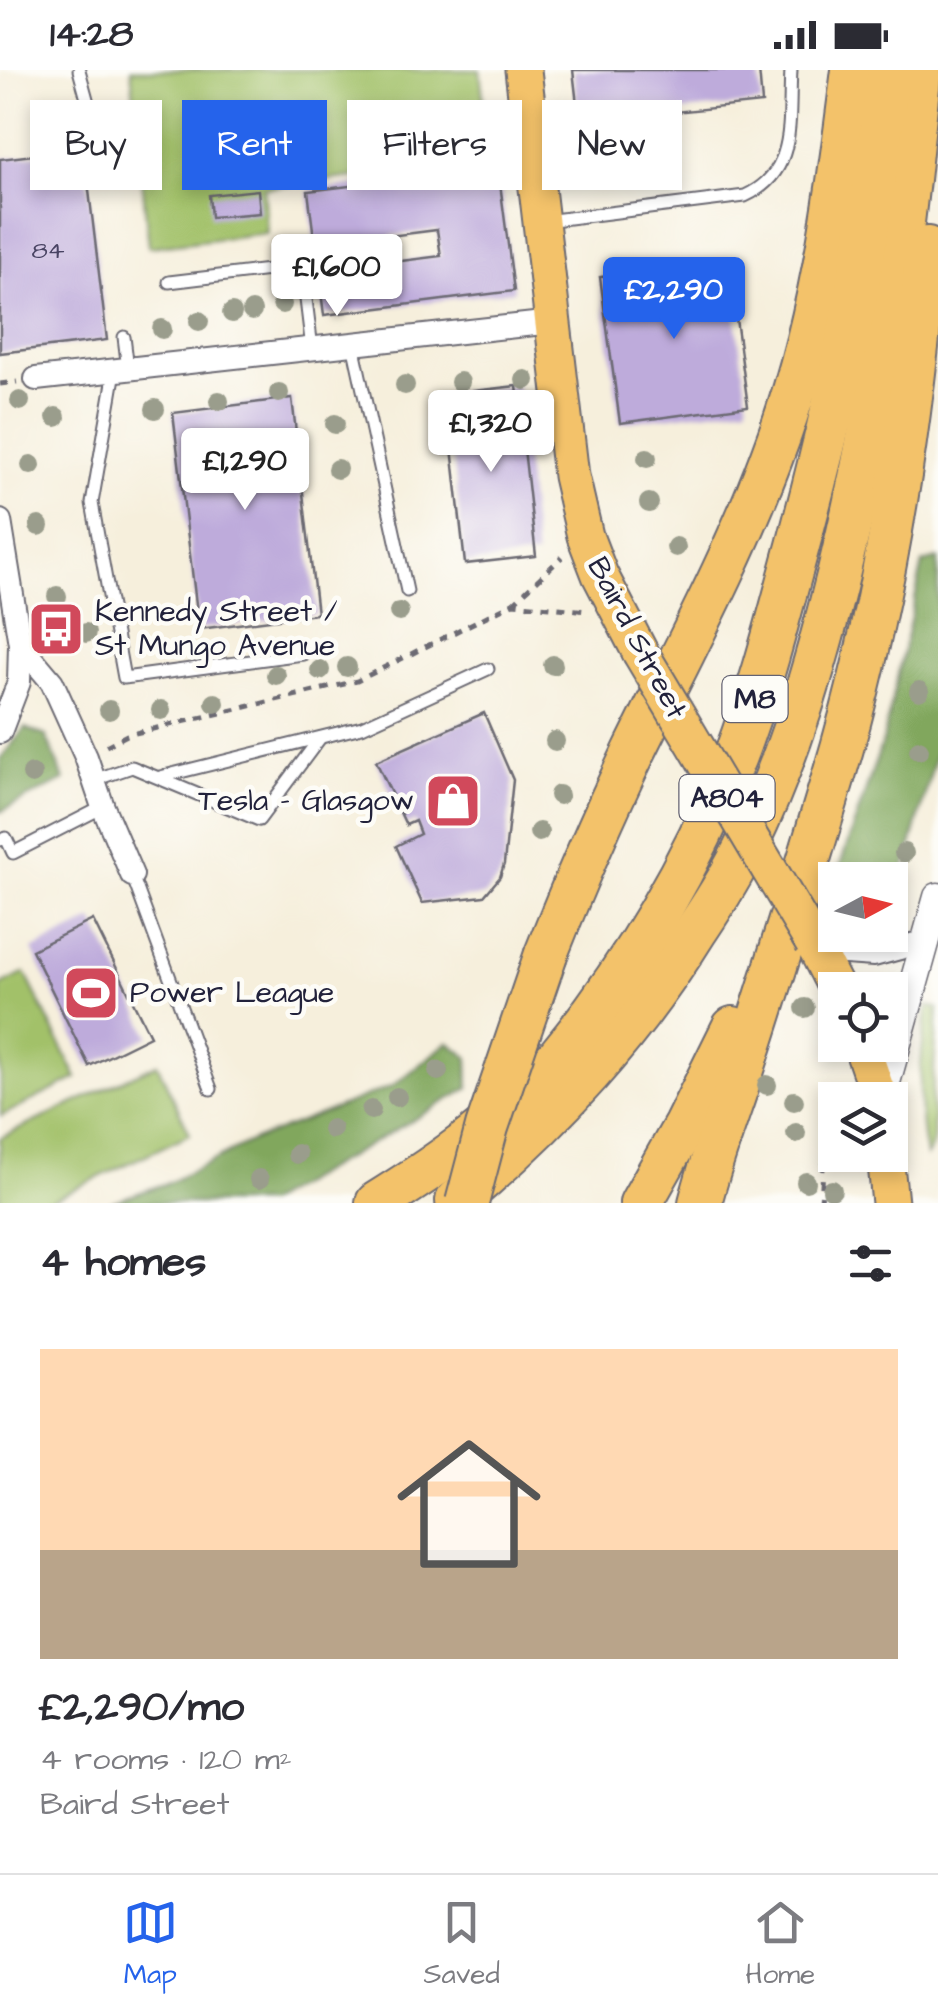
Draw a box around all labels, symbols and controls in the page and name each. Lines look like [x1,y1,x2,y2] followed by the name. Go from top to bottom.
[50,9,133,61] text: 14:28
[30,100,162,190] chip: Buy
[182,100,327,190] chip: Rent
[347,100,522,190] chip: Filters
[542,100,682,190] chip: New
[31,233,65,268] house number: 84
[256,234,418,319] pin: £1,600
[293,244,381,289] text: £1,600
[593,257,755,342] pin: £2,290
[625,267,723,312] text: £2,290
[410,390,572,475] pin: £1,320
[450,400,532,445] text: £1,320
[164,428,326,513] pin: £1,290
[203,438,287,483] text: £1,290
[577,550,697,726] street label: Baird Street
[95,591,338,668] place label: Kennedy Street / St Mungo Avenue
[26,599,86,659] bus stop icon: Kennedy Street / St Mungo Avenue
[722,676,788,722] road number: M8
[423,771,483,831] shop icon: Tesla - Glasgow
[680,775,774,821] road number: A804
[198,780,414,823] place label: Tesla - Glasgow
[818,862,908,952] north arrow
[818,862,908,1172] map controls
[61,963,121,1023] sports icon: Power League
[130,972,334,1015] place label: Power League
[818,972,908,1062] button: locate
[818,1082,908,1172] button: layers
[40,1234,206,1292] text: 4 homes
[843,1236,898,1291] icon: filters
[379,1414,559,1594] icon: home
[40,1679,244,1737] text: £2,290/mo
[40,1737,292,1782] text: 4 rooms · 120 m²
[40,1782,229,1827] text: Baird Street
[123,1895,178,1994] tab: Map
[424,1895,500,1994] tab: Saved
[745,1895,815,1994] tab: Home

